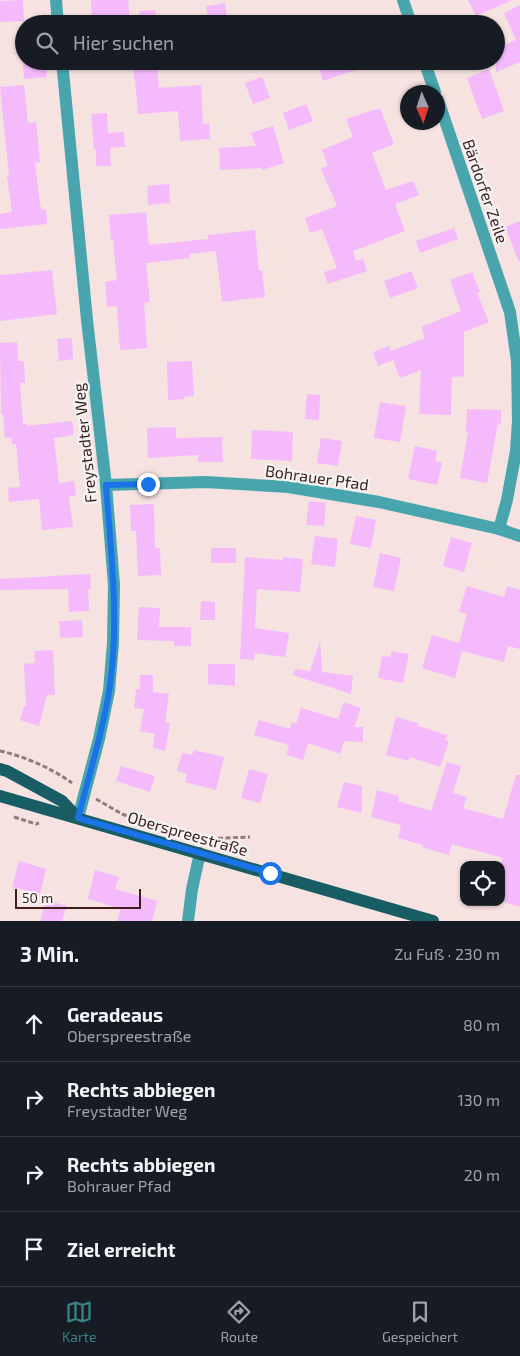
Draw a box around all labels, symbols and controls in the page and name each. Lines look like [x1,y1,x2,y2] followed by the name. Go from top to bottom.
[15,15,505,70] search box
[33,29,61,57] icon: search
[73,31,174,54] text: Hier suchen
[400,85,445,130] north arrow
[459,136,513,246] street label: Bärdorfer Zeile
[68,382,100,504] street label: Freystadter Weg
[264,460,370,494] street label: Bohrauer Pfad
[137,473,160,496] route end
[126,807,250,859] street label: Oberspreestraße
[460,861,505,906] map controls
[460,861,505,906] button: locate
[259,862,282,885] route start
[15,886,141,909] scale bar
[22,889,53,906] text: 50 m
[20,941,79,966] text: 3 Min.
[394,944,500,963] text: Zu Fuß · 230 m
[67,1003,163,1026] text: Geradeaus
[20,1010,48,1038] icon: ahead
[463,1015,500,1034] text: 80 m
[67,1026,191,1045] text: Oberspreestraße
[67,1078,215,1101] text: Rechts abbiegen
[20,1085,48,1113] icon: right
[458,1090,500,1109] text: 130 m
[67,1101,187,1120] text: Freystadter Weg
[67,1153,215,1176] text: Rechts abbiegen
[20,1160,48,1188] icon: right
[464,1165,500,1184] text: 20 m
[67,1176,171,1195] text: Bohrauer Pfad
[20,1235,48,1263] icon: arrive
[67,1238,176,1261] text: Ziel erreicht
[62,1298,96,1345] tab: Karte
[221,1298,258,1345] tab: Route
[382,1298,458,1345] tab: Gespeichert

